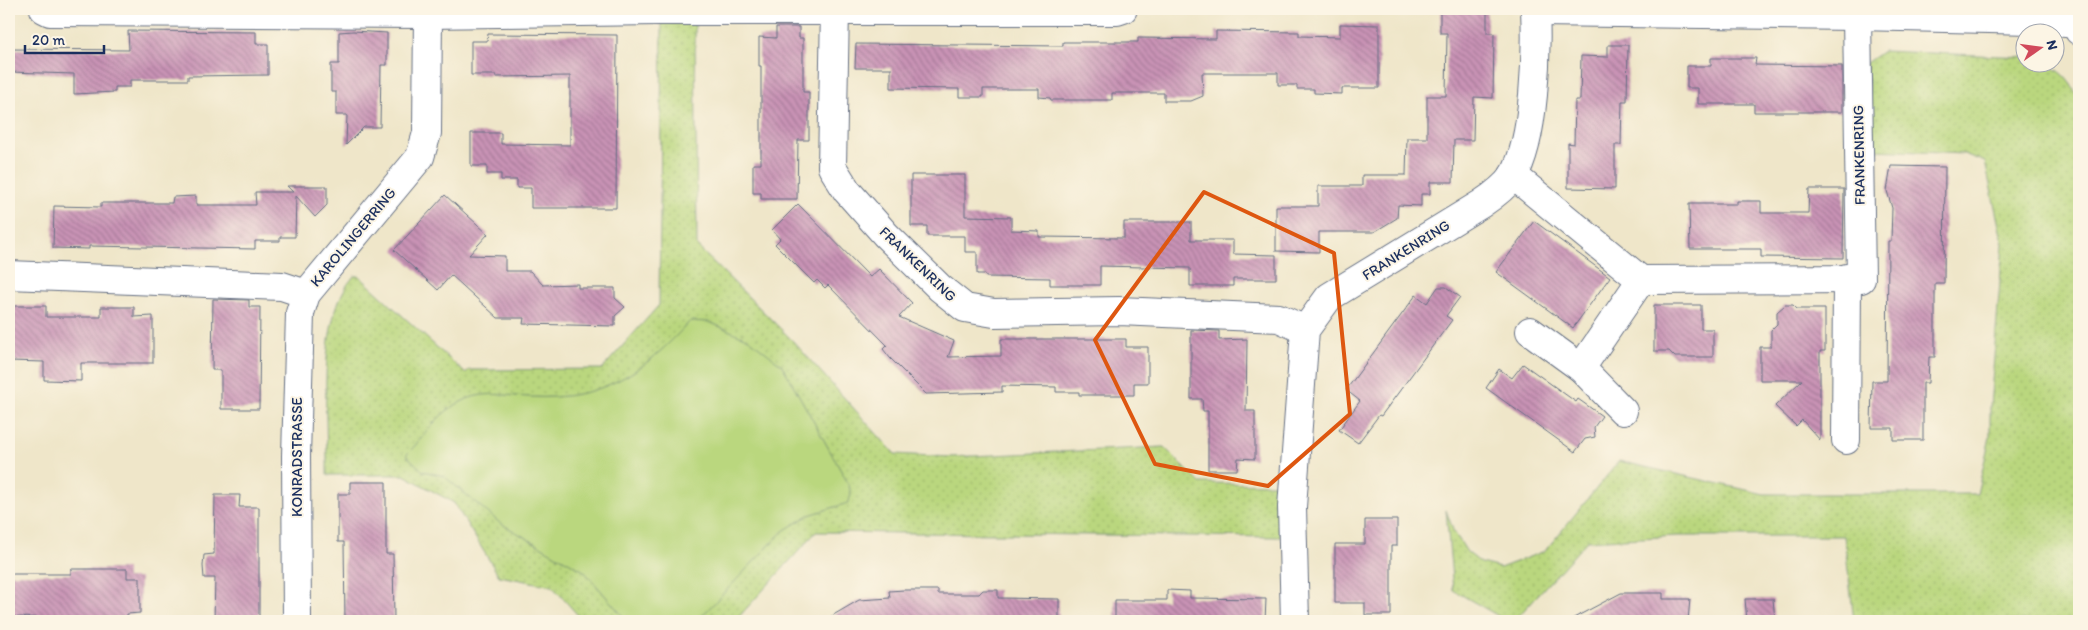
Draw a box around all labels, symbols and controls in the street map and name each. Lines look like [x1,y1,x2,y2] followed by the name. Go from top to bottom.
[25,22,104,54] scale bar
[2016,22,2066,72] north arrow
[32,31,66,49] text: 20 m
[2043,38,2062,52] text: N
[1849,105,1869,205] street label: FRANKENRING
[306,184,400,290] street label: KAROLINGERRING
[1359,216,1453,284] street label: FRANKENRING
[876,223,960,305] street label: FRANKENRING
[288,397,306,517] street label: KONRADSTRASSE

